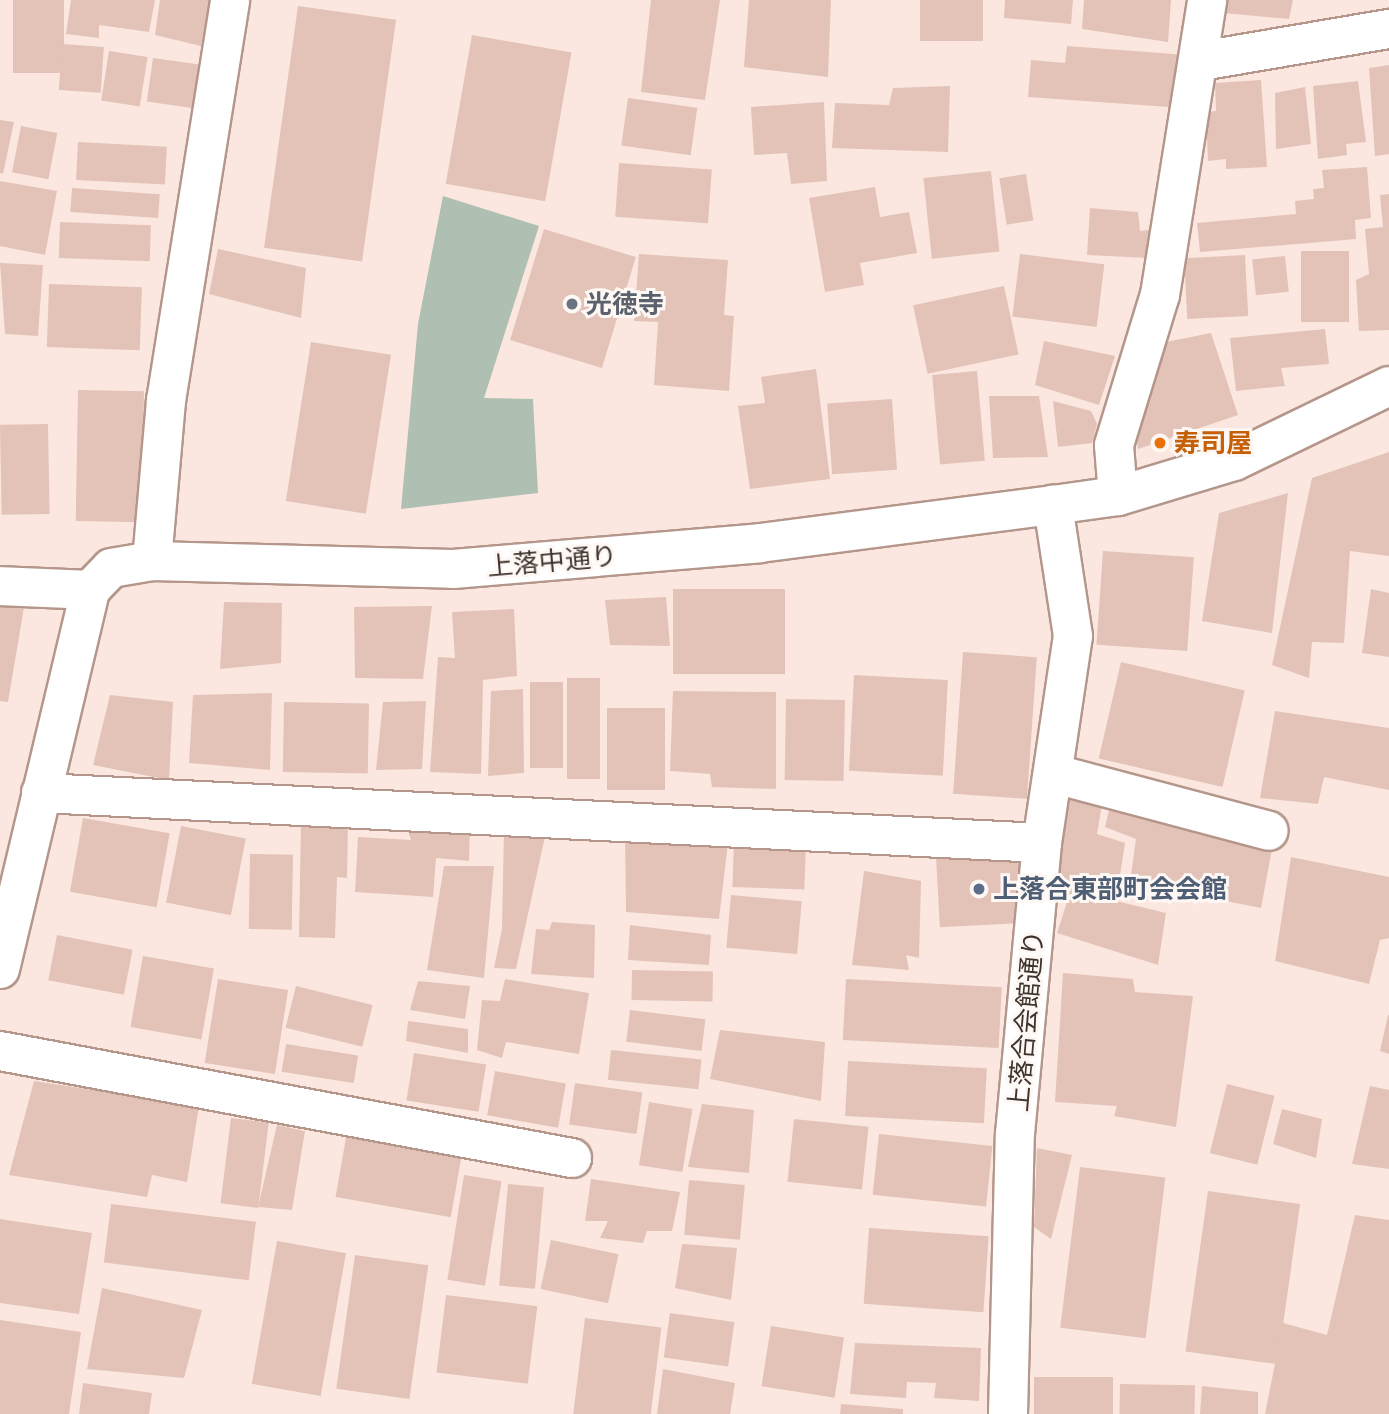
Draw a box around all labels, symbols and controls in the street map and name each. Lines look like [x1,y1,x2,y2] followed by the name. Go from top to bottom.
[586,288,664,320] place label: 光徳寺
[564,296,580,312] marker: 光徳寺
[1174,427,1252,459] place label: 寿司屋
[1152,435,1168,451] marker: 寿司屋
[486,540,618,582] street label: 上落中通り
[993,873,1227,905] place label: 上落合東部町会会館
[971,881,987,897] marker: 上落合東部町会会館
[1003,929,1049,1113] street label: 上落合会館通り

